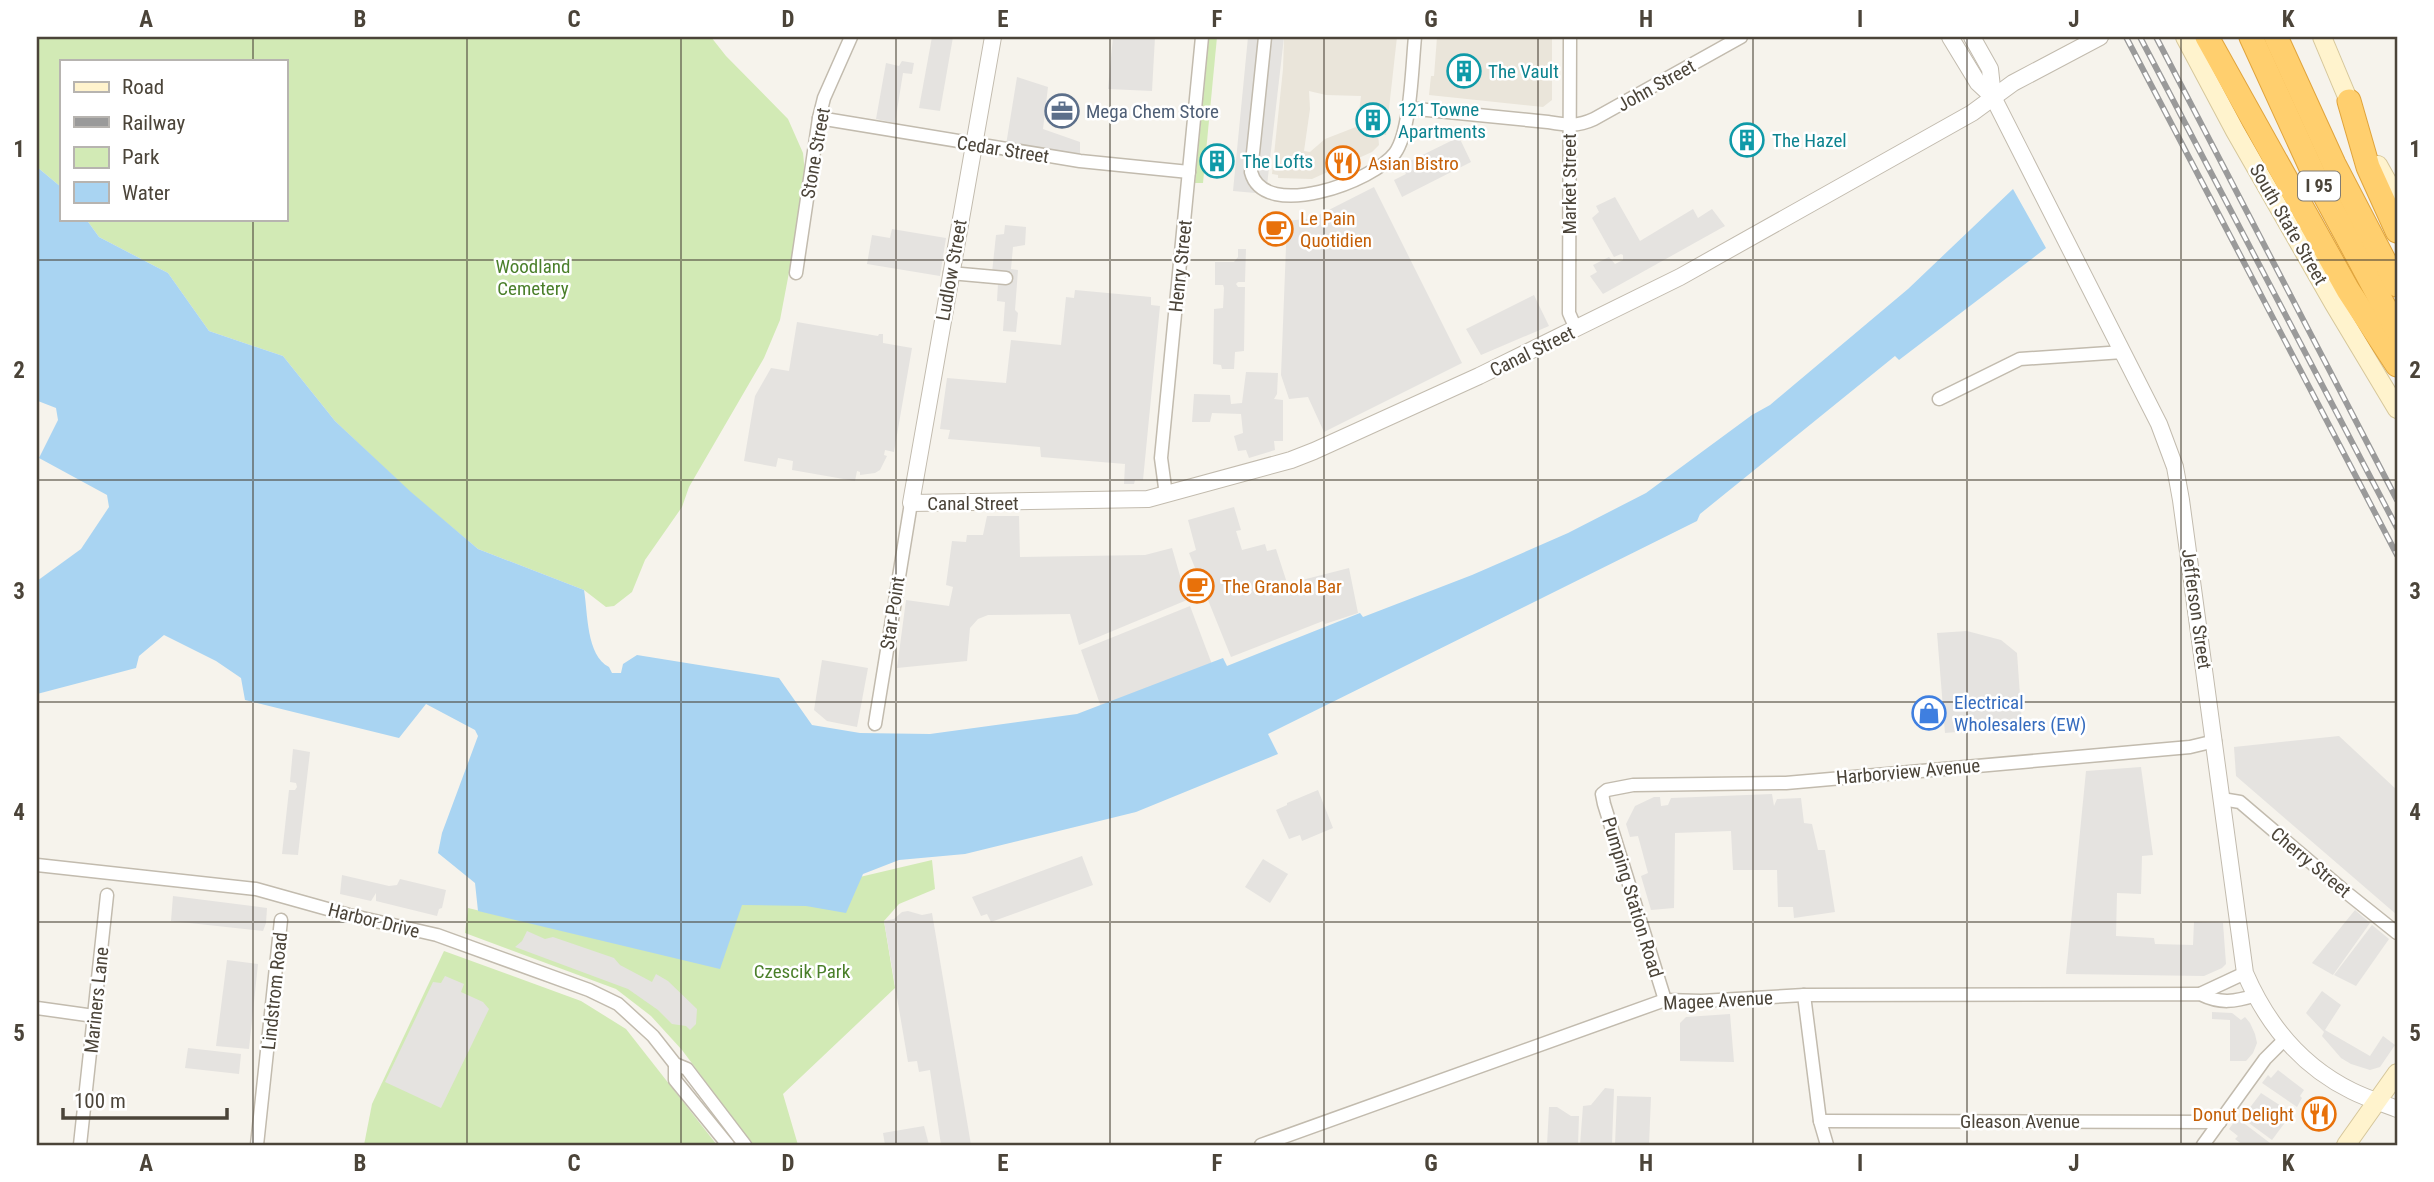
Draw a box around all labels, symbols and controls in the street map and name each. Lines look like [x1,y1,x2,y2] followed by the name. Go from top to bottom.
[139,6,153,33] text: A
[354,6,366,33] text: B
[567,6,581,33] text: C
[782,6,795,33] text: D
[997,6,1009,33] text: E
[1212,6,1223,33] text: F
[1424,6,1438,33] text: G
[1639,6,1653,33] text: H
[1857,6,1863,33] text: I
[2068,6,2080,33] text: J
[2282,6,2295,33] text: K
[1445,52,1483,90] building icon: The Vault
[1613,55,1699,116] street label: John Street
[60,60,287,220] legend
[1488,60,1559,83] place label: The Vault
[122,75,164,99] text: Road
[1043,92,1081,130] office icon: Mega Chem Store
[1398,98,1486,143] place label: 121 Towne Apartments
[1086,100,1219,123] place label: Mega Chem Store
[1354,101,1392,139] building icon: 121 Towne Apartments
[796,106,835,200] street label: Stone Street
[122,111,185,135] text: Railway
[1728,121,1766,159] building icon: The Hazel
[1772,129,1847,152] place label: The Hazel
[955,131,1051,168] street label: Cedar Street
[1558,133,1581,235] street label: Market Street
[13,136,25,163] text: 1
[2409,136,2421,163] text: 1
[1198,142,1236,180] building icon: The Lofts
[1324,144,1362,182] restaurant icon: Asian Bistro
[122,145,160,169] text: Park
[1242,150,1313,173] place label: The Lofts
[1368,152,1459,175] place label: Asian Bistro
[2245,160,2332,289] street label: South State Street
[2298,172,2340,201] road number: I 95
[122,181,170,205] text: Water
[1300,207,1372,252] place label: Le Pain Quotidien
[1257,210,1295,248] cafe icon: Le Pain Quotidien
[931,218,972,322] street label: Ludlow Street
[1164,219,1197,313] street label: Henry Street
[496,255,570,300] park label: Woodland Cemetery
[1486,321,1578,382] street label: Canal Street
[13,357,25,384] text: 2
[2409,357,2421,384] text: 2
[927,492,1019,515] street label: Canal Street
[2177,548,2216,671] street label: Jefferson Street
[1178,567,1216,605] cafe icon: The Granola Bar
[875,575,910,651] street label: Star Point
[1222,575,1342,598] place label: The Granola Bar
[13,578,25,605] text: 3
[2409,578,2421,605] text: 3
[1954,691,2086,736] place label: Electrical Wholesalers (EW)
[1910,694,1948,732] shop icon: Electrical Wholesalers (EW)
[1835,754,1981,789] street label: Harborview Avenue
[13,799,25,826] text: 4
[2409,799,2421,826] text: 4
[1597,814,1668,980] street label: Pumping Station Road
[2266,822,2355,902] street label: Cherry Street
[326,898,422,943] street label: Harbor Drive
[257,931,292,1051] street label: Lindstrom Road
[79,946,114,1054] street label: Mariners Lane
[754,960,851,983] park label: Czescik Park
[1663,986,1773,1015] street label: Magee Avenue
[13,1020,25,1047] text: 5
[2409,1020,2421,1047] text: 5
[63,1077,228,1121] scale bar
[74,1089,126,1113] text: 100 m
[2300,1095,2338,1133] restaurant icon: Donut Delight
[2193,1103,2294,1126] place label: Donut Delight
[1960,1110,2080,1133] street label: Gleason Avenue
[139,1150,153,1177] text: A
[354,1150,366,1177] text: B
[567,1150,581,1177] text: C
[782,1150,795,1177] text: D
[997,1150,1009,1177] text: E
[1212,1150,1223,1177] text: F
[1424,1150,1438,1177] text: G
[1639,1150,1653,1177] text: H
[1857,1150,1863,1177] text: I
[2068,1150,2080,1177] text: J
[2282,1150,2295,1177] text: K

